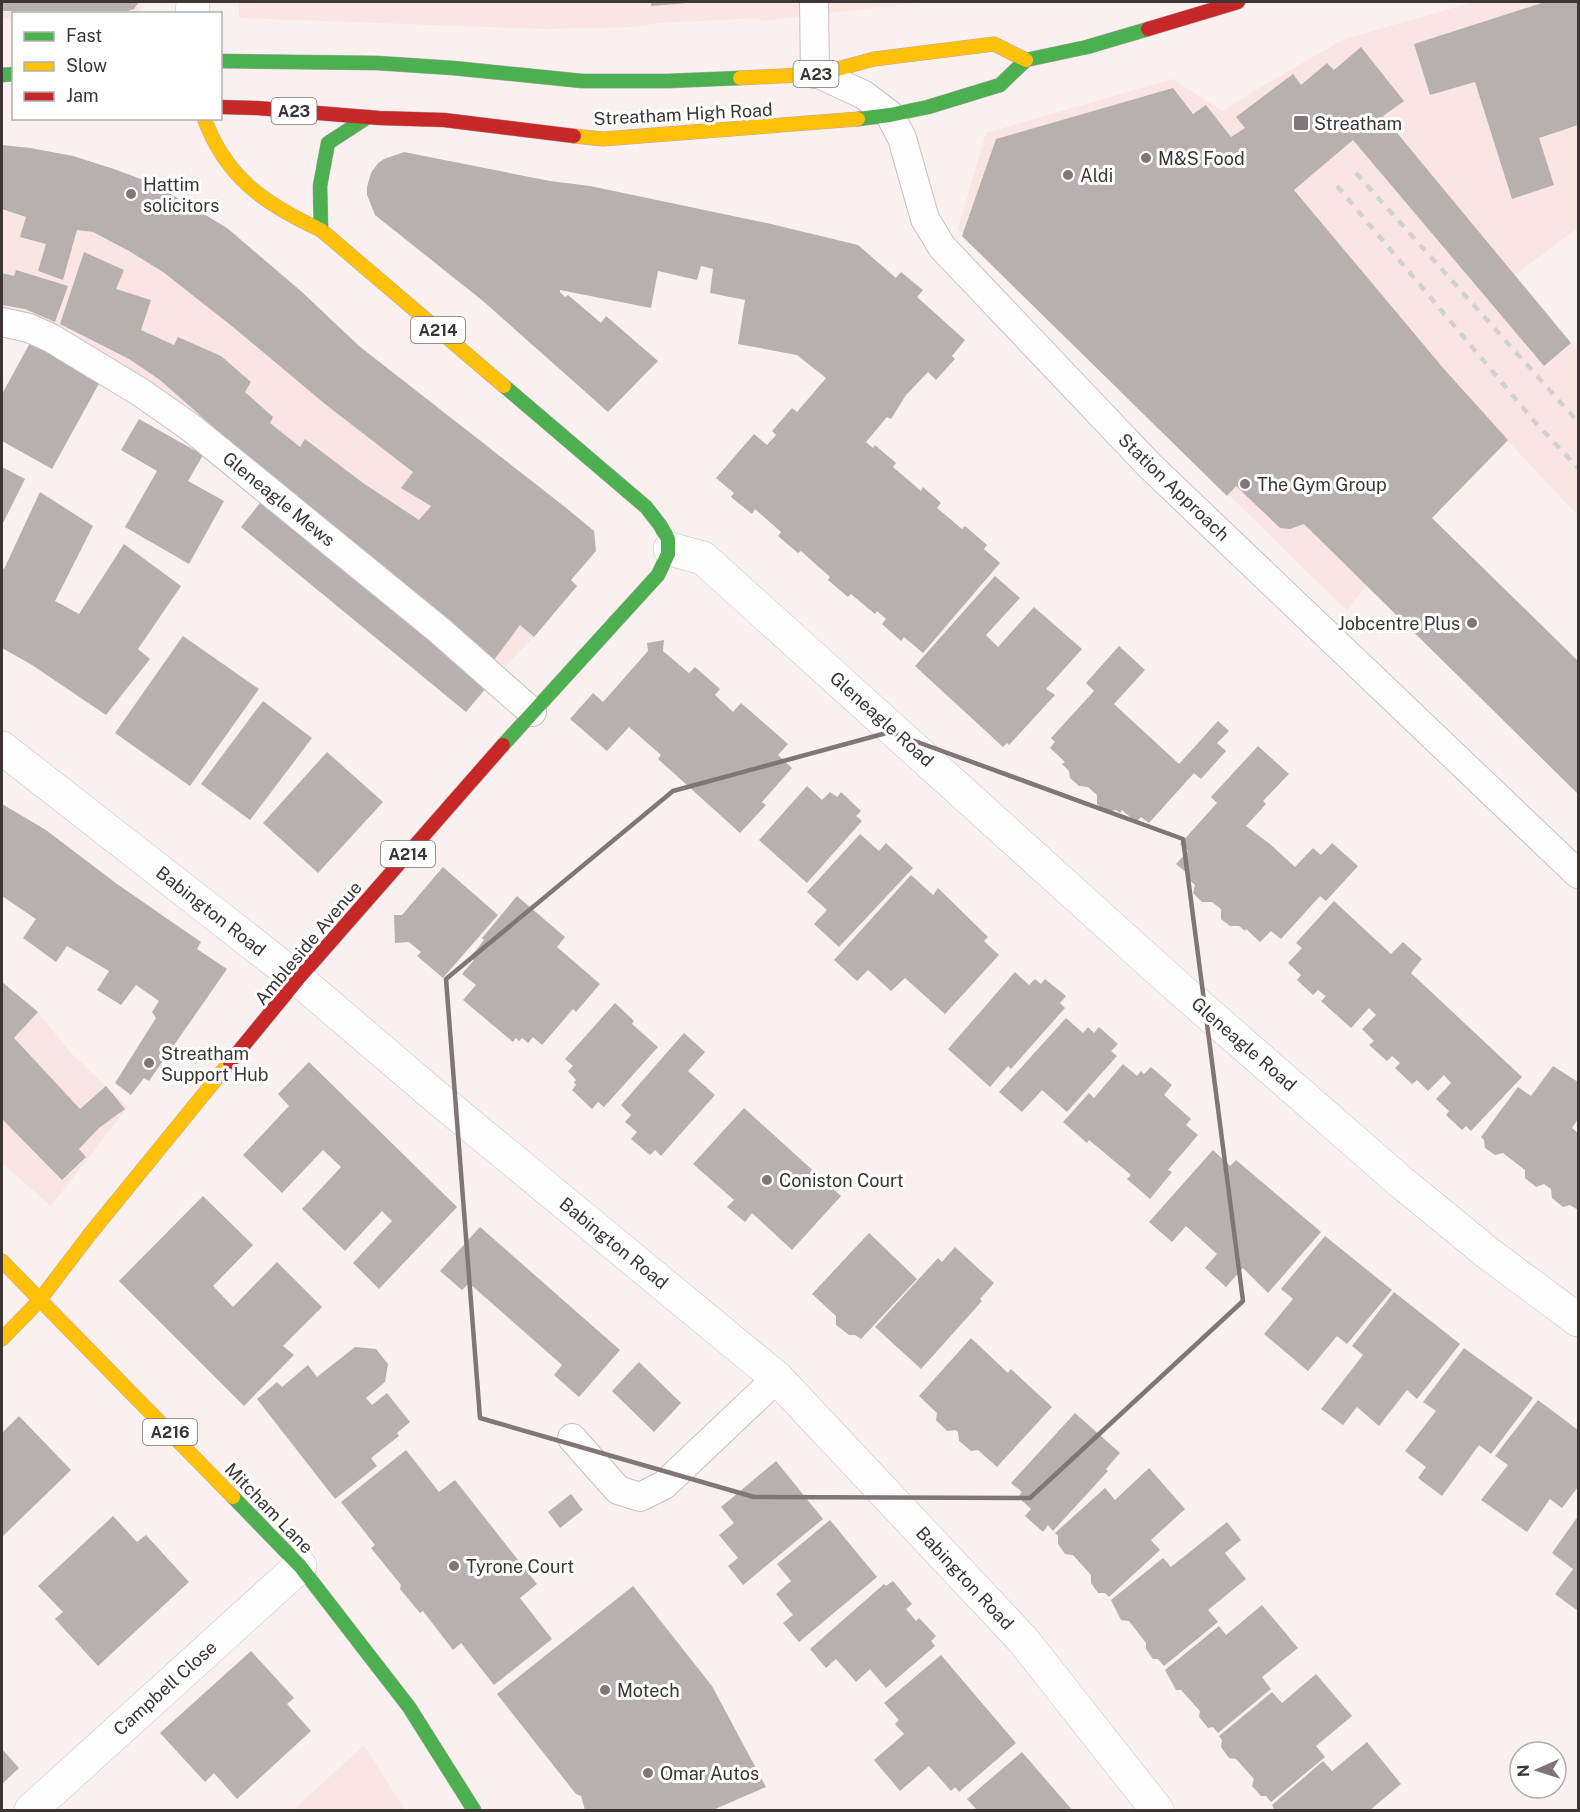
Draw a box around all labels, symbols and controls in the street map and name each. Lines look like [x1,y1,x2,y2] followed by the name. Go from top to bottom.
[12,12,222,120] legend
[66,25,102,46] text: Fast
[66,55,107,76] text: Slow
[794,61,838,87] road number: A23
[66,85,99,106] text: Jam
[272,98,316,124] road number: A23
[593,99,773,129] street label: Streatham High Road
[1314,113,1402,134] place label: Streatham
[1292,114,1310,132] marker: Streatham
[1158,148,1245,169] place label: M&S Food
[1139,151,1153,165] marker: M&S Food
[1080,165,1113,186] place label: Aldi
[1061,168,1075,182] marker: Aldi
[143,174,219,216] place label: Hattim solicitors
[124,187,138,201] marker: Hattim solicitors
[411,317,465,343] road number: A214
[1114,429,1234,545] street label: Station Approach
[219,447,339,551] street label: Gleneagle Mews
[1257,474,1387,495] place label: The Gym Group
[1238,477,1252,491] marker: The Gym Group
[1338,613,1460,634] place label: Jobcentre Plus
[1465,616,1479,630] marker: Jobcentre Plus
[826,667,938,771] street label: Gleneagle Road
[381,841,435,867] road number: A214
[152,862,270,960] street label: Babington Road
[250,877,366,1009] street label: Ambleside Avenue
[1187,993,1301,1095] street label: Gleneagle Road
[161,1043,269,1085] place label: Streatham Support Hub
[142,1056,156,1070] marker: Streatham Support Hub
[779,1170,904,1191] place label: Coniston Court
[760,1173,774,1187] marker: Coniston Court
[556,1193,672,1293] street label: Babington Road
[143,1419,197,1445] road number: A216
[221,1458,317,1558] street label: Mitcham Lane
[912,1522,1018,1634] street label: Babington Road
[466,1556,574,1577] place label: Tyrone Court
[447,1559,461,1573] marker: Tyrone Court
[109,1636,221,1740] street label: Campbell Close
[617,1680,680,1701] place label: Motech
[598,1683,612,1697] marker: Motech
[1508,1740,1568,1800] north arrow
[660,1763,759,1784] place label: Omar Autos
[1514,1764,1533,1778] text: N
[641,1766,655,1780] marker: Omar Autos

